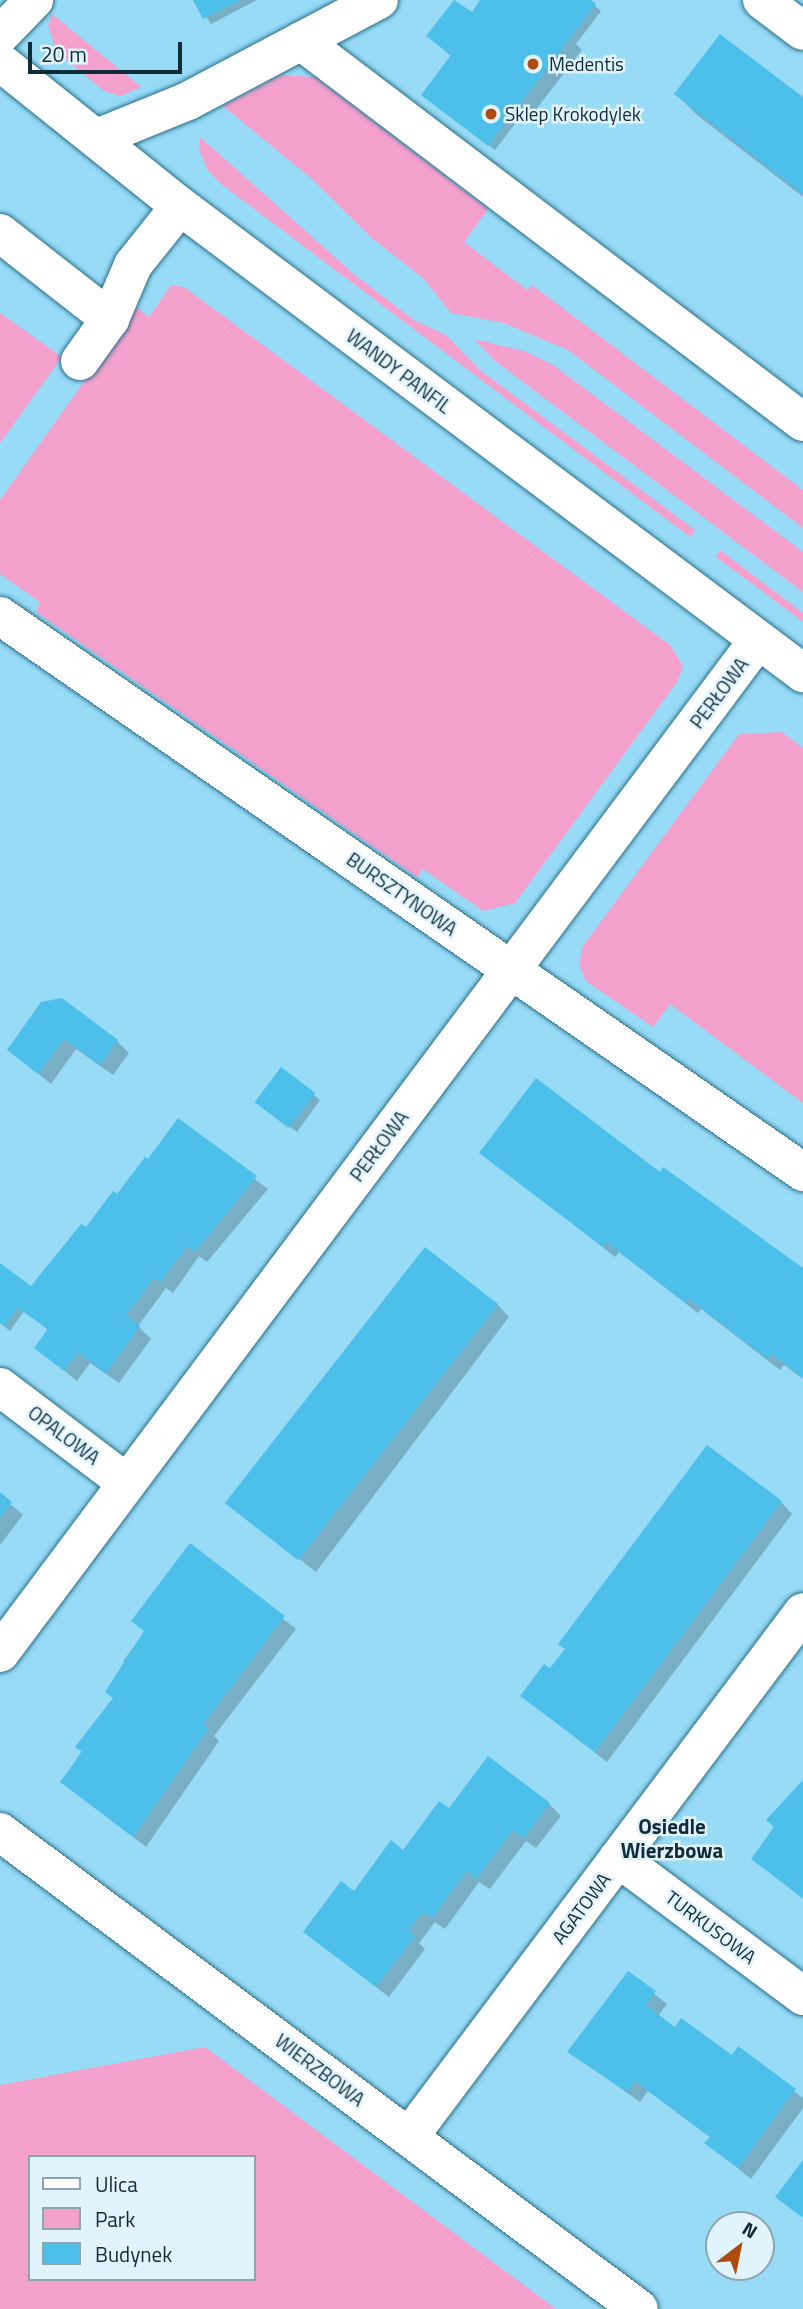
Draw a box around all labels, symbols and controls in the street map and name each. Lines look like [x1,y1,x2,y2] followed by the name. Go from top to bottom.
[32,28,186,72] scale bar
[41,38,87,70] text: 20 m
[549,53,624,75] place label: Medentis
[523,54,543,74] marker: Medentis
[505,103,641,125] place label: Sklep Krokodylek
[483,106,499,122] marker: Sklep Krokodylek
[342,324,456,418] street label: WANDY PANFIL
[685,653,753,733] street label: PERŁOWA
[342,848,462,940] street label: BURSZTYNOWA
[345,1106,413,1186] street label: PERŁOWA
[24,1401,104,1469] street label: OPALOWA
[621,1813,723,1863] district label: Osiedle Wierzbowa
[547,1868,615,1948] street label: AGATOWA
[661,1886,761,1968] street label: TURKUSOWA
[271,2029,369,2111] street label: WIERZBOWA
[28,2155,256,2281] legend
[95,2168,138,2200] text: Ulica
[95,2203,135,2235] text: Park
[705,2211,775,2281] north arrow
[737,2214,764,2245] text: N
[95,2238,172,2270] text: Budynek

